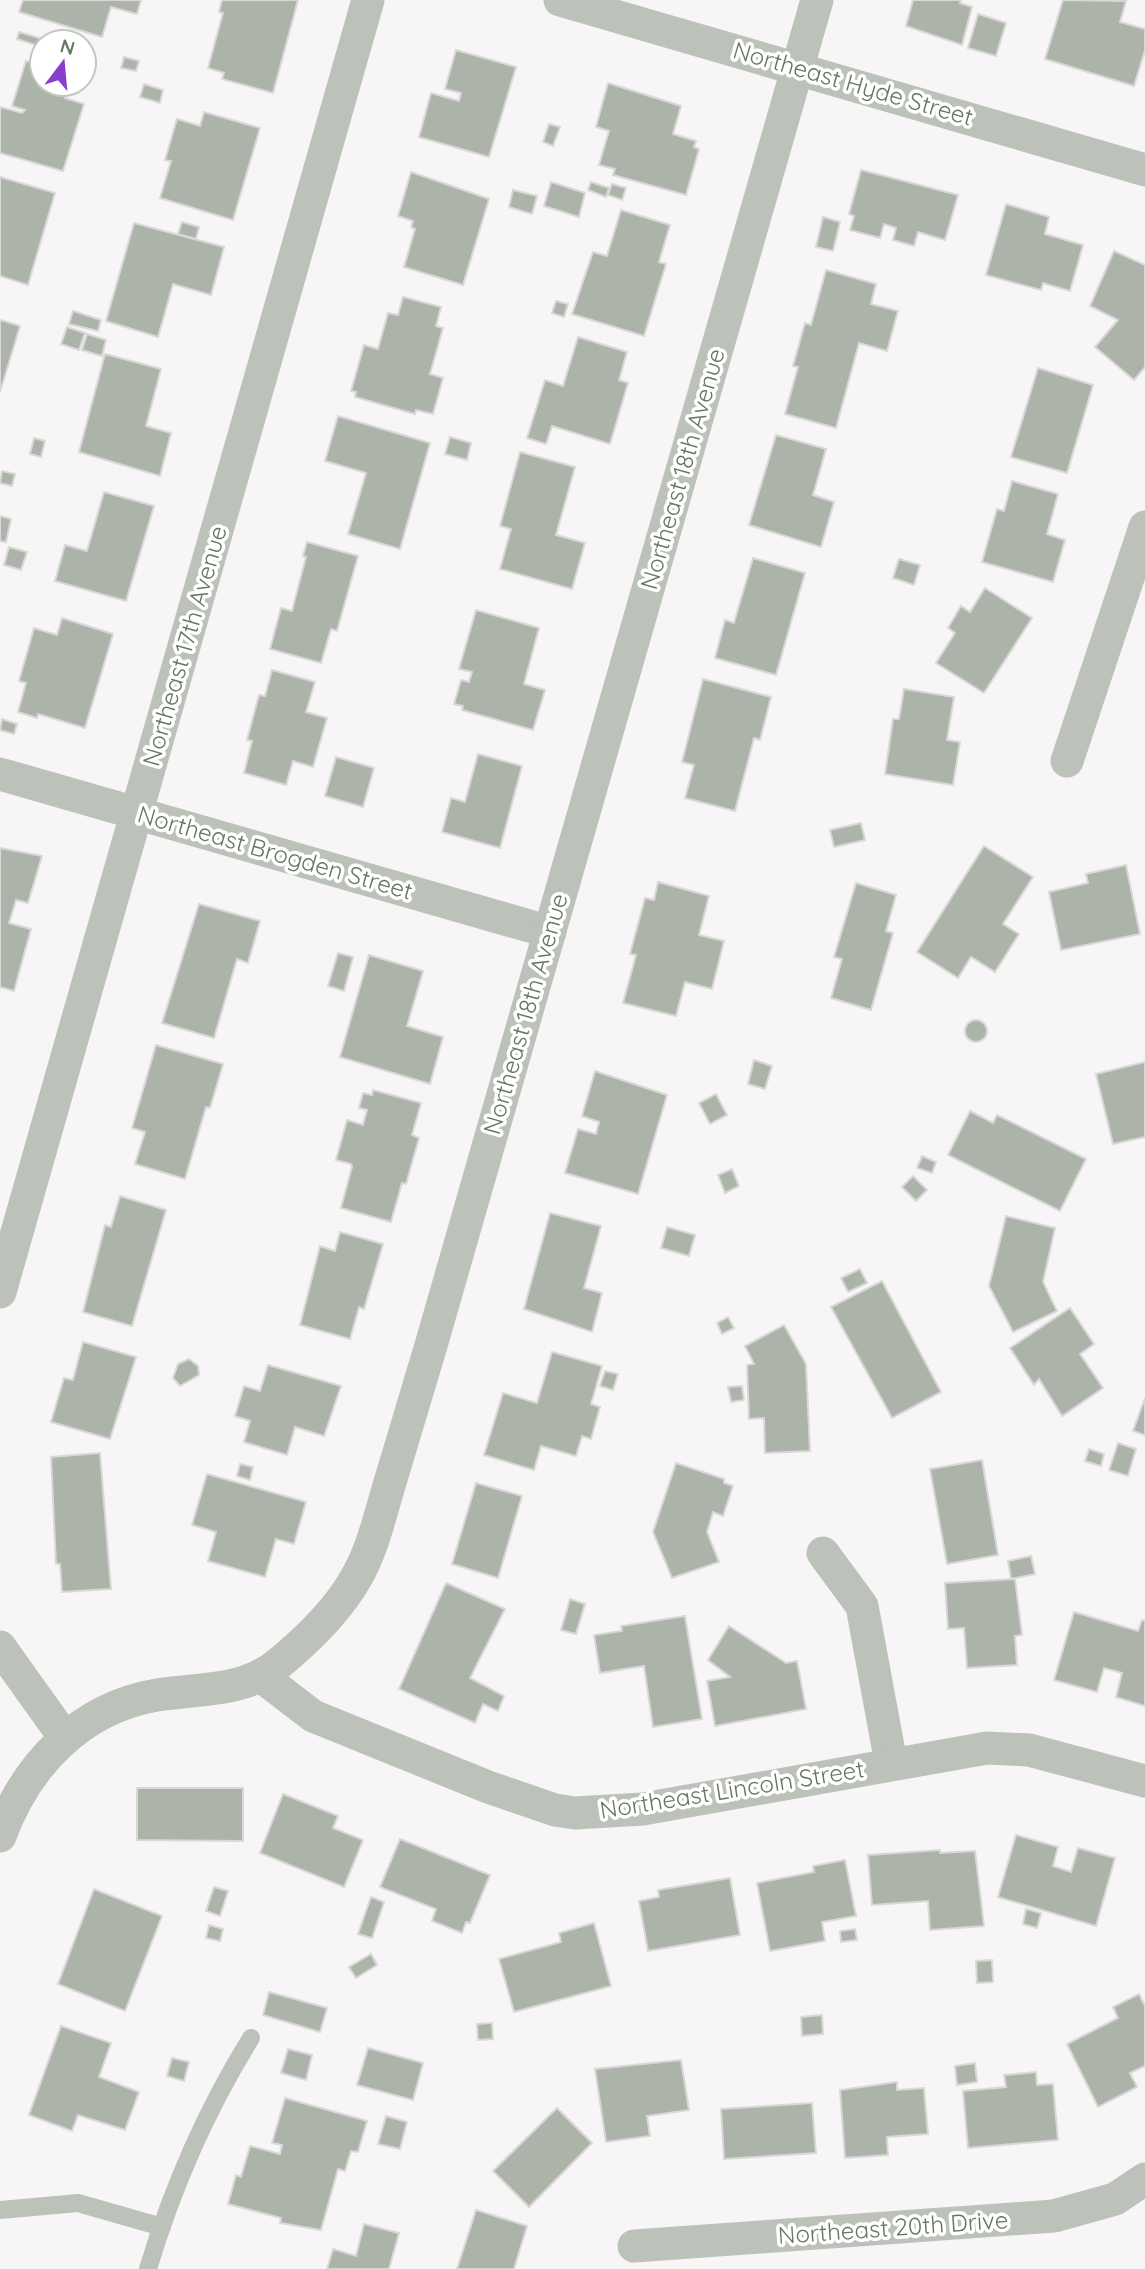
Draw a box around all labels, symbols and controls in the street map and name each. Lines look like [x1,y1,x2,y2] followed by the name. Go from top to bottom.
[28,28,98,98] north arrow
[58,33,78,60] text: N
[730,34,977,132] street label: Northeast Hyde Street
[633,345,731,593] street label: Northeast 18th Avenue
[135,522,233,769] street label: Northeast 17th Avenue
[134,798,416,906] street label: Northeast Brogden Street
[476,890,574,1138] street label: Northeast 18th Avenue
[597,1753,866,1825] street label: Northeast Lincoln Street
[777,2204,1009,2250] street label: Northeast 20th Drive

